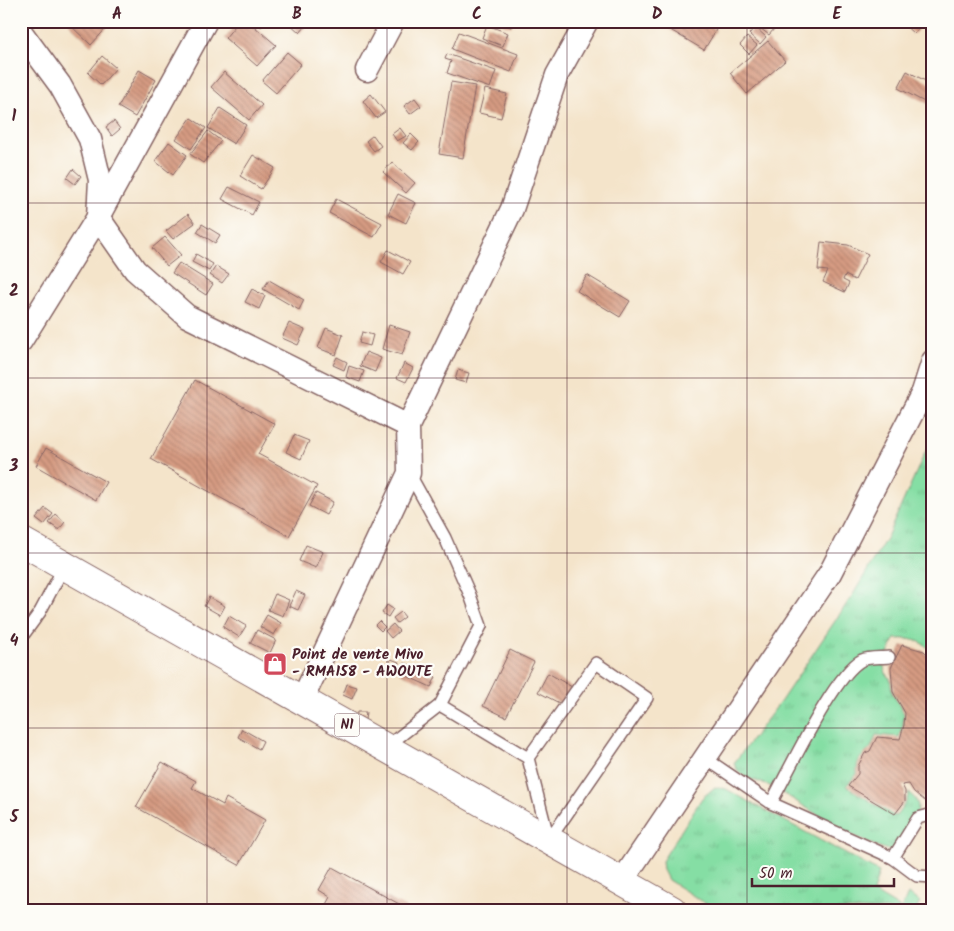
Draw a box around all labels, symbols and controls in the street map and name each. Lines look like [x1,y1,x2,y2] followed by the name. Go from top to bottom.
[112,2,122,27] text: A
[292,2,302,27] text: B
[472,2,482,27] text: C
[652,2,663,27] text: D
[833,2,843,27] text: E
[12,104,17,129] text: 1
[9,279,19,304] text: 2
[9,454,19,479] text: 3
[10,629,19,654] text: 4
[292,643,433,684] place label: Point de vente Mivo - RMA158 - AWOUTE
[262,651,288,677] shop icon: Point de vente Mivo - RMA158 - AWOUTE
[334,714,360,736] road number: N1
[9,805,20,830] text: 5
[752,856,894,888] scale bar
[759,862,793,886] text: 50 m

